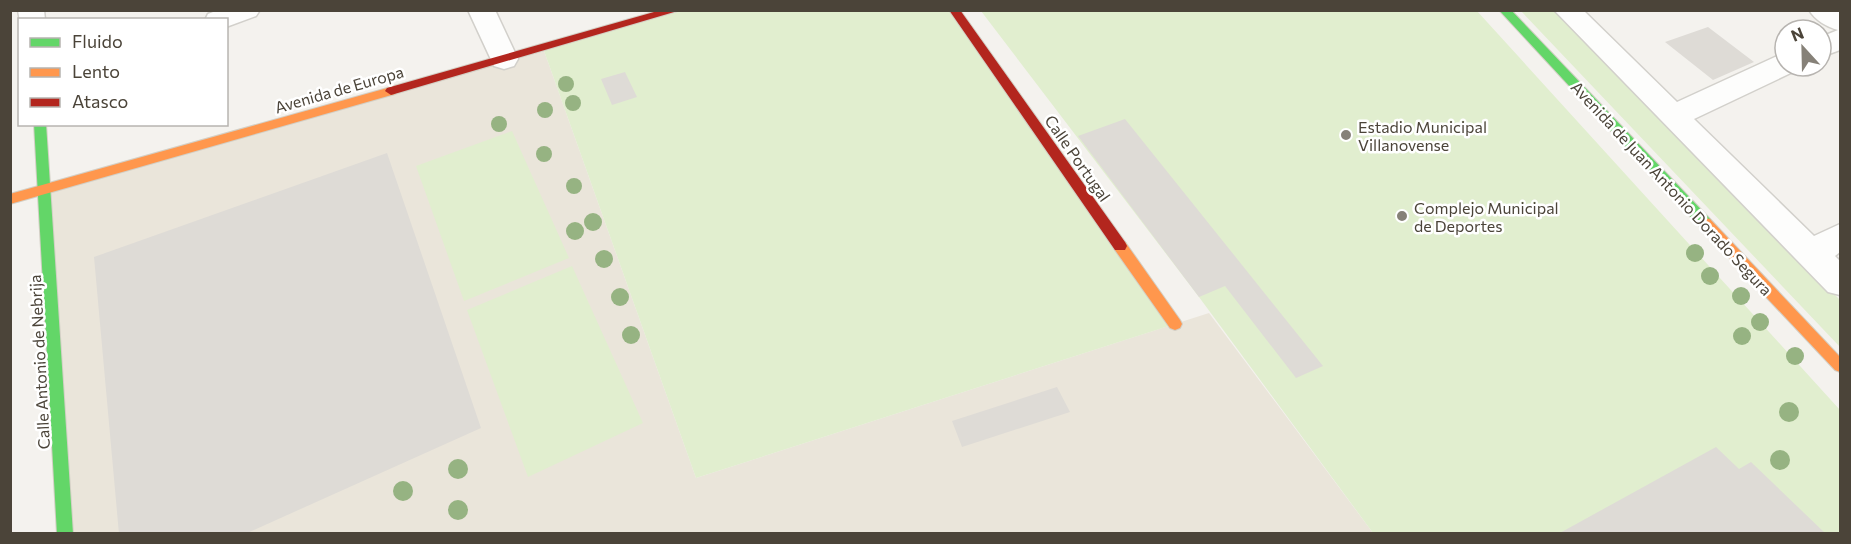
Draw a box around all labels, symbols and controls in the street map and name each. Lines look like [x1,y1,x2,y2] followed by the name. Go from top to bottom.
[18,18,228,126] legend
[1773,18,1833,78] north arrow
[1788,23,1806,45] text: N
[72,30,123,52] text: Fluido
[72,60,120,82] text: Lento
[272,61,406,117] street label: Avenida de Europa
[1568,77,1776,299] street label: Avenida de Juan Antonio Dorado Segura
[72,90,128,112] text: Atasco
[1041,111,1115,205] street label: Calle Portugal
[1358,117,1487,154] place label: Estadio Municipal Villanovense
[1339,128,1353,142] marker: Estadio Municipal Villanovense
[1414,198,1559,235] place label: Complejo Municipal de Deportes
[1395,209,1409,223] marker: Complejo Municipal de Deportes
[25,274,53,450] street label: Calle Antonio de Nebrija

